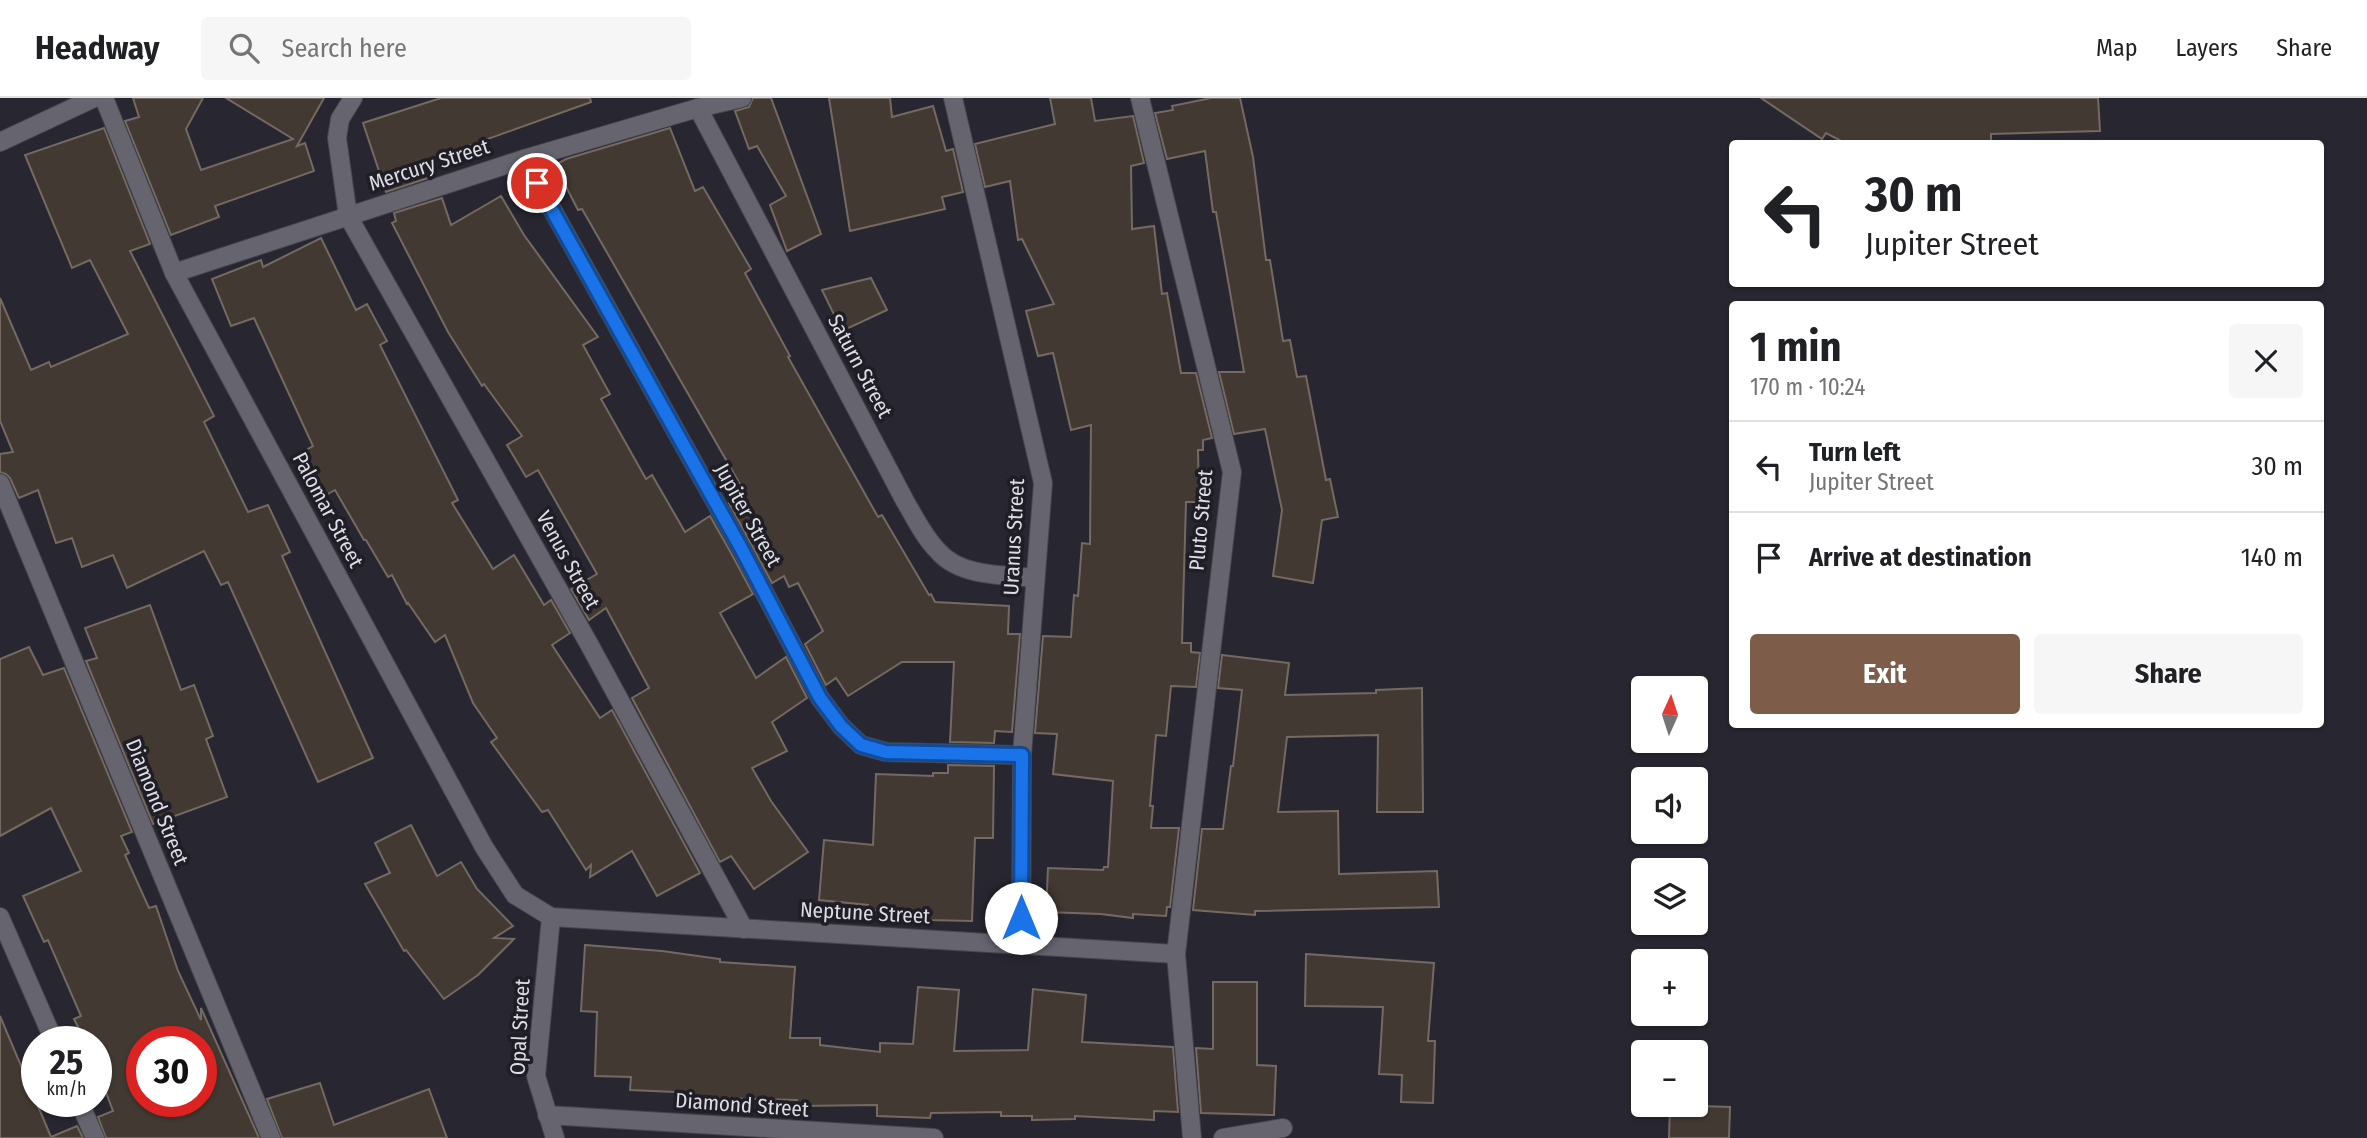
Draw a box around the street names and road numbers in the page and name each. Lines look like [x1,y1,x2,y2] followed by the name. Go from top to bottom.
[365,133,493,197] street label: Mercury Street
[822,310,898,422] street label: Saturn Street
[287,448,369,572] street label: Palomar Street
[709,459,787,571] street label: Jupiter Street
[1184,468,1218,572] street label: Pluto Street
[998,478,1030,596] street label: Uranus Street
[530,506,606,614] street label: Venus Street
[120,735,194,869] street label: Diamond Street
[799,897,931,929] street label: Neptune Street
[504,978,536,1076] street label: Opal Street
[674,1087,810,1123] street label: Diamond Street

